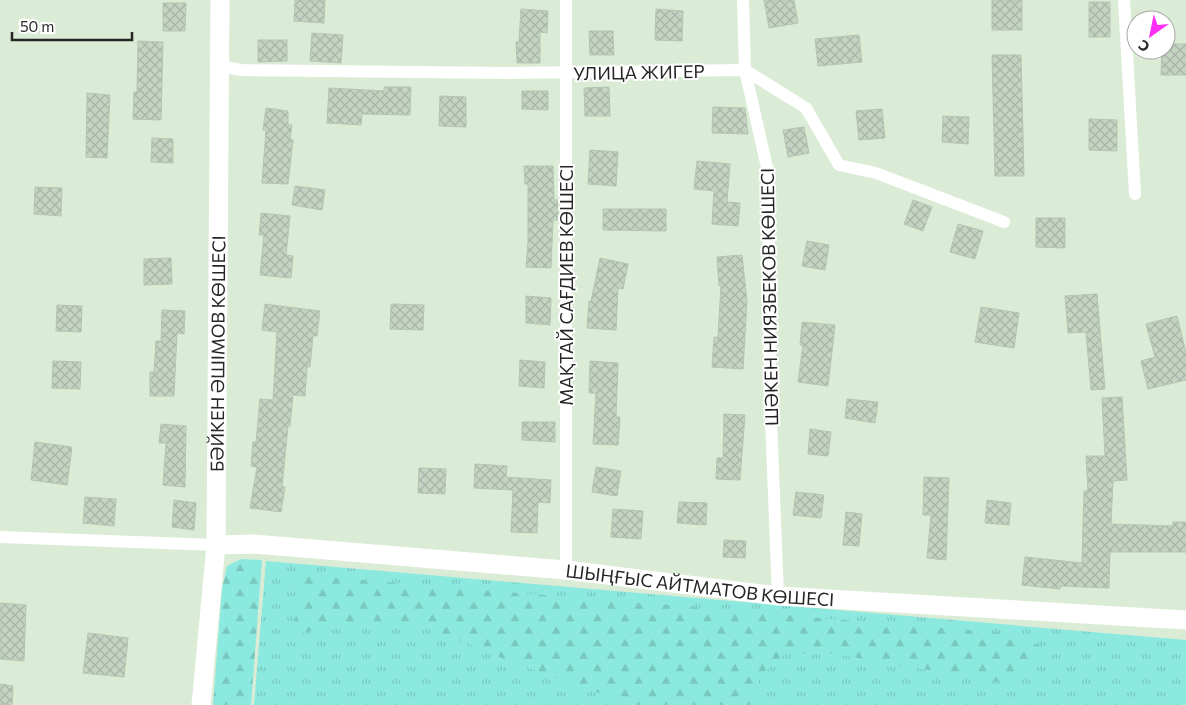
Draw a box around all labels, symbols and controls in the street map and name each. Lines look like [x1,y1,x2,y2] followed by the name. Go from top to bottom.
[12,10,132,42] scale bar
[1126,10,1176,60] north arrow
[20,17,54,35] text: 50 m
[1135,37,1152,56] text: С
[573,60,705,84] street label: УЛИЦА ЖИГЕР
[555,164,577,406] street label: МАҚТАЙ САҒДИЕВ КӨШЕСІ
[756,168,782,426] street label: ШӘКЕН НИЯЗБЕКОВ КӨШЕСІ
[206,235,229,472] street label: БӘЙКЕН ӘШІМОВ КӨШЕСІ
[565,559,835,610] street label: ШЫҢҒЫС АЙТМАТОВ КӨШЕСІ

